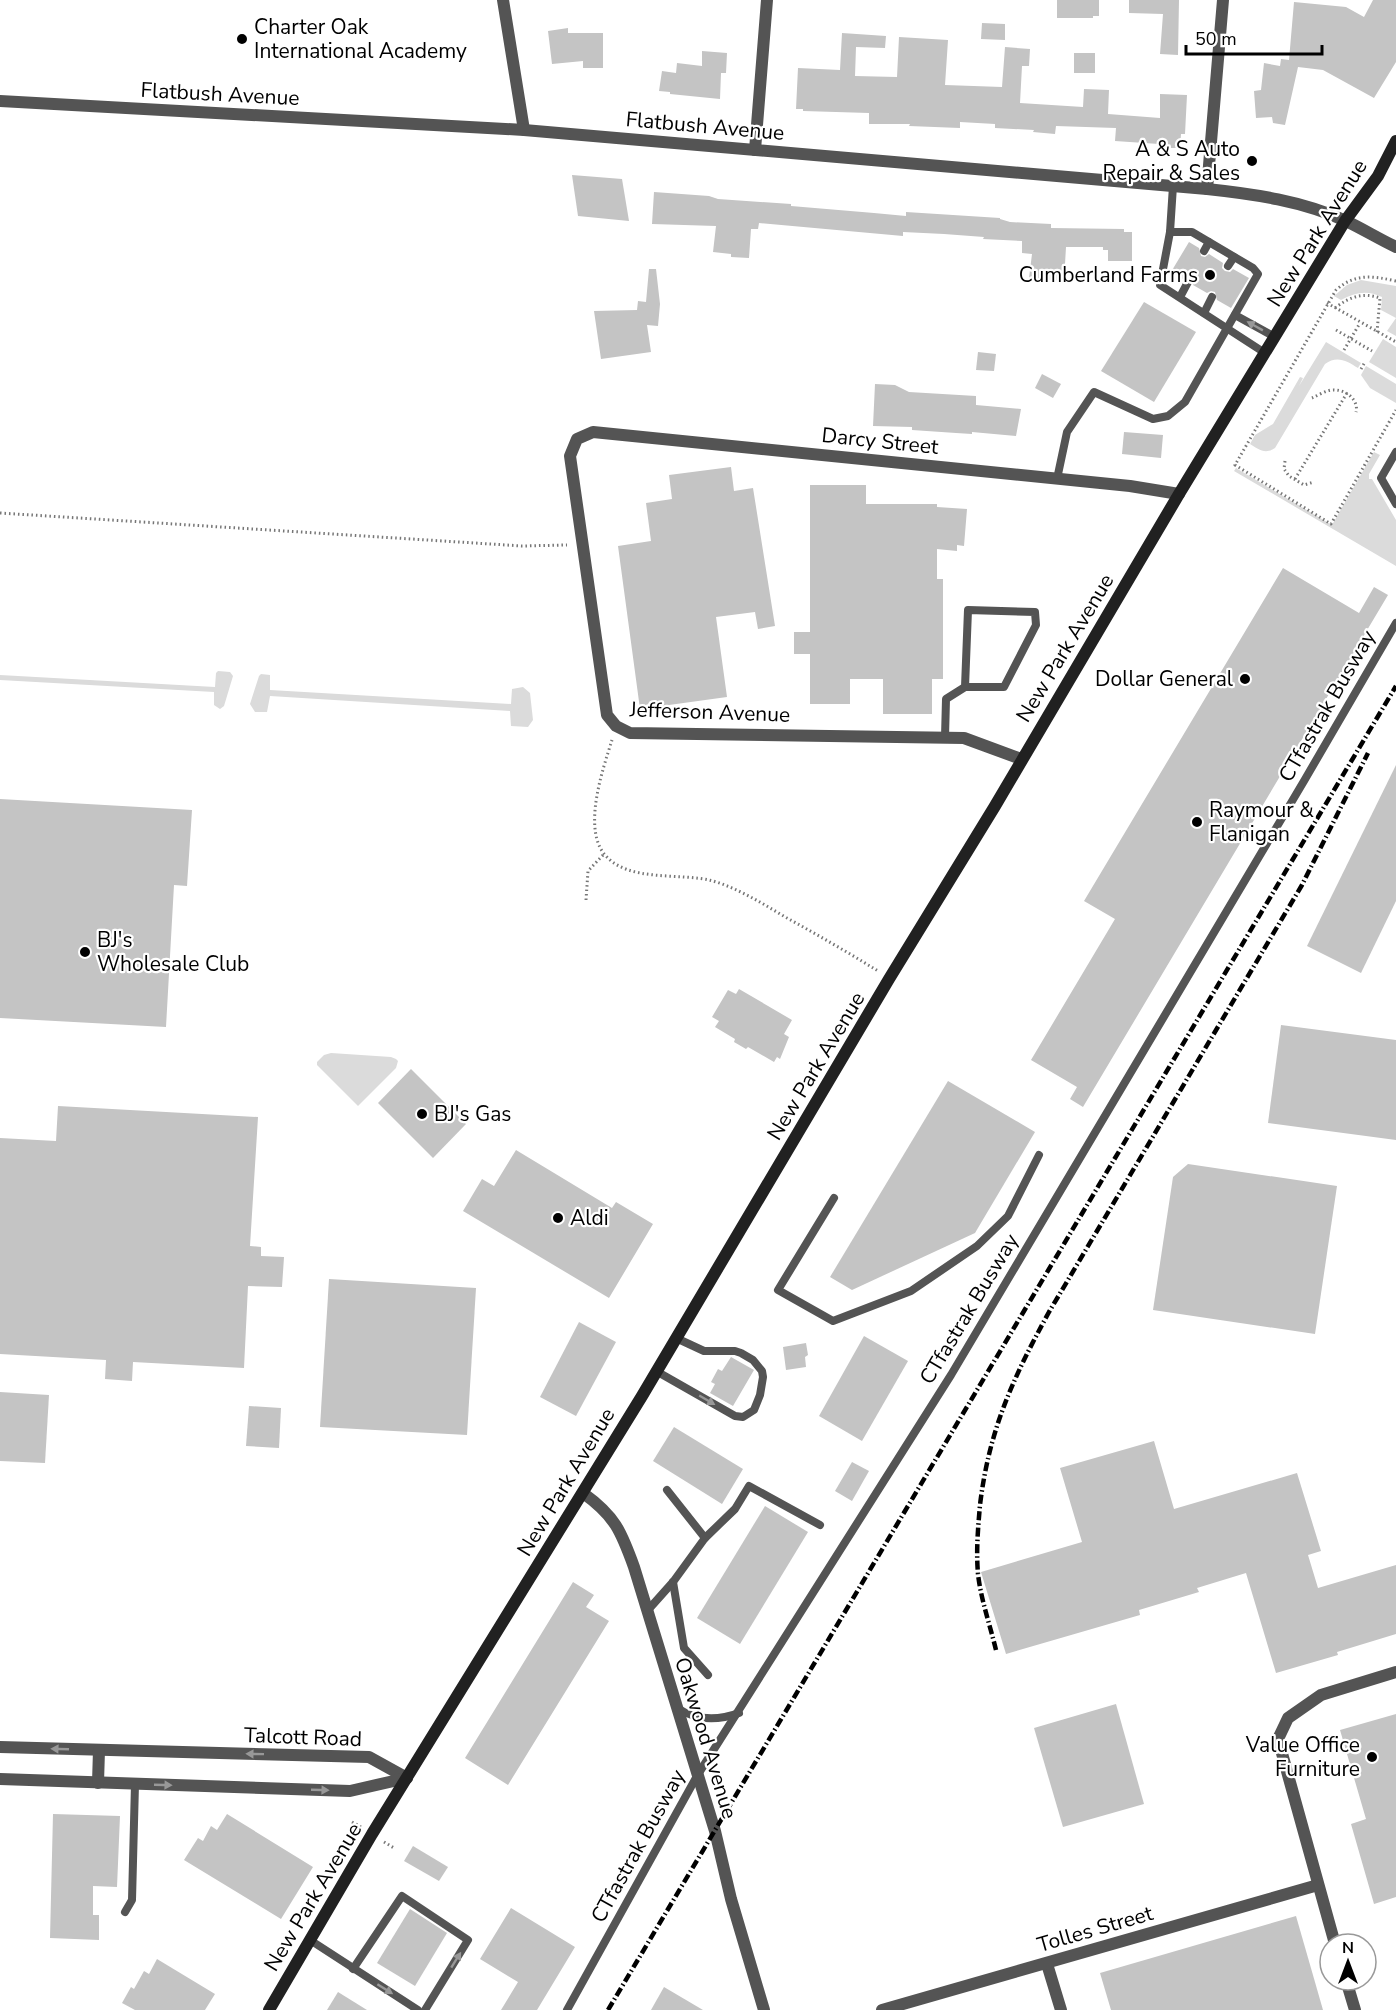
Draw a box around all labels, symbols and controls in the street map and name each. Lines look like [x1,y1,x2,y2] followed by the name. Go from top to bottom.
[254,13,467,65] place label: Charter Oak International Academy
[1186,18,1322,56] scale bar
[1195,27,1237,51] text: 50 m
[235,32,249,46] marker: Charter Oak International Academy
[140,76,300,112] street label: Flatbush Avenue
[625,105,785,147] street label: Flatbush Avenue
[1102,135,1240,187] place label: A & S Auto Repair & Sales
[1245,154,1259,168] marker: A & S Auto Repair & Sales
[1260,154,1374,312] street label: New Park Avenue
[1019,261,1198,289] place label: Cumberland Farms
[1203,268,1217,282] marker: Cumberland Farms
[1246,321,1263,331] one-way arrow
[820,421,940,461] street label: Darcy Street
[1010,569,1120,727] street label: New Park Avenue
[1272,625,1382,787] street label: CTfastrak Busway
[1095,665,1234,693] place label: Dollar General
[1238,672,1252,686] marker: Dollar General
[628,695,791,729] street label: Jefferson Avenue
[1209,796,1314,848] place label: Raymour & Flanigan
[1190,815,1204,829] marker: Raymour & Flanigan
[97,926,249,978] place label: BJ's Wholesale Club
[78,945,92,959] marker: BJ's Wholesale Club
[761,987,871,1145] street label: New Park Avenue
[434,1100,511,1128] place label: BJ's Gas
[415,1107,429,1121] marker: BJ's Gas
[570,1204,609,1232] place label: Aldi
[551,1211,565,1225] marker: Aldi
[913,1228,1025,1389] street label: CTfastrak Busway
[699,1395,716,1405] one-way arrow
[511,1403,621,1561] street label: New Park Avenue
[668,1654,744,1822] street label: Oakwood Avenue
[244,1721,362,1753] street label: Talcott Road
[1245,1731,1360,1783] place label: Value Office Furniture
[51,1744,70,1754] one-way arrow
[246,1749,265,1759] one-way arrow
[1365,1750,1379,1764] marker: Value Office Furniture
[584,1764,692,1928] street label: CTfastrak Busway
[154,1780,173,1790] one-way arrow
[311,1786,330,1795] one-way arrow
[258,1818,368,1976] street label: New Park Avenue
[1034,1899,1157,1959] street label: Tolles Street
[1318,1932,1378,1992] north arrow
[1342,1937,1354,1959] text: N
[450,1952,461,1968] one-way arrow
[377,1984,394,1995] one-way arrow

